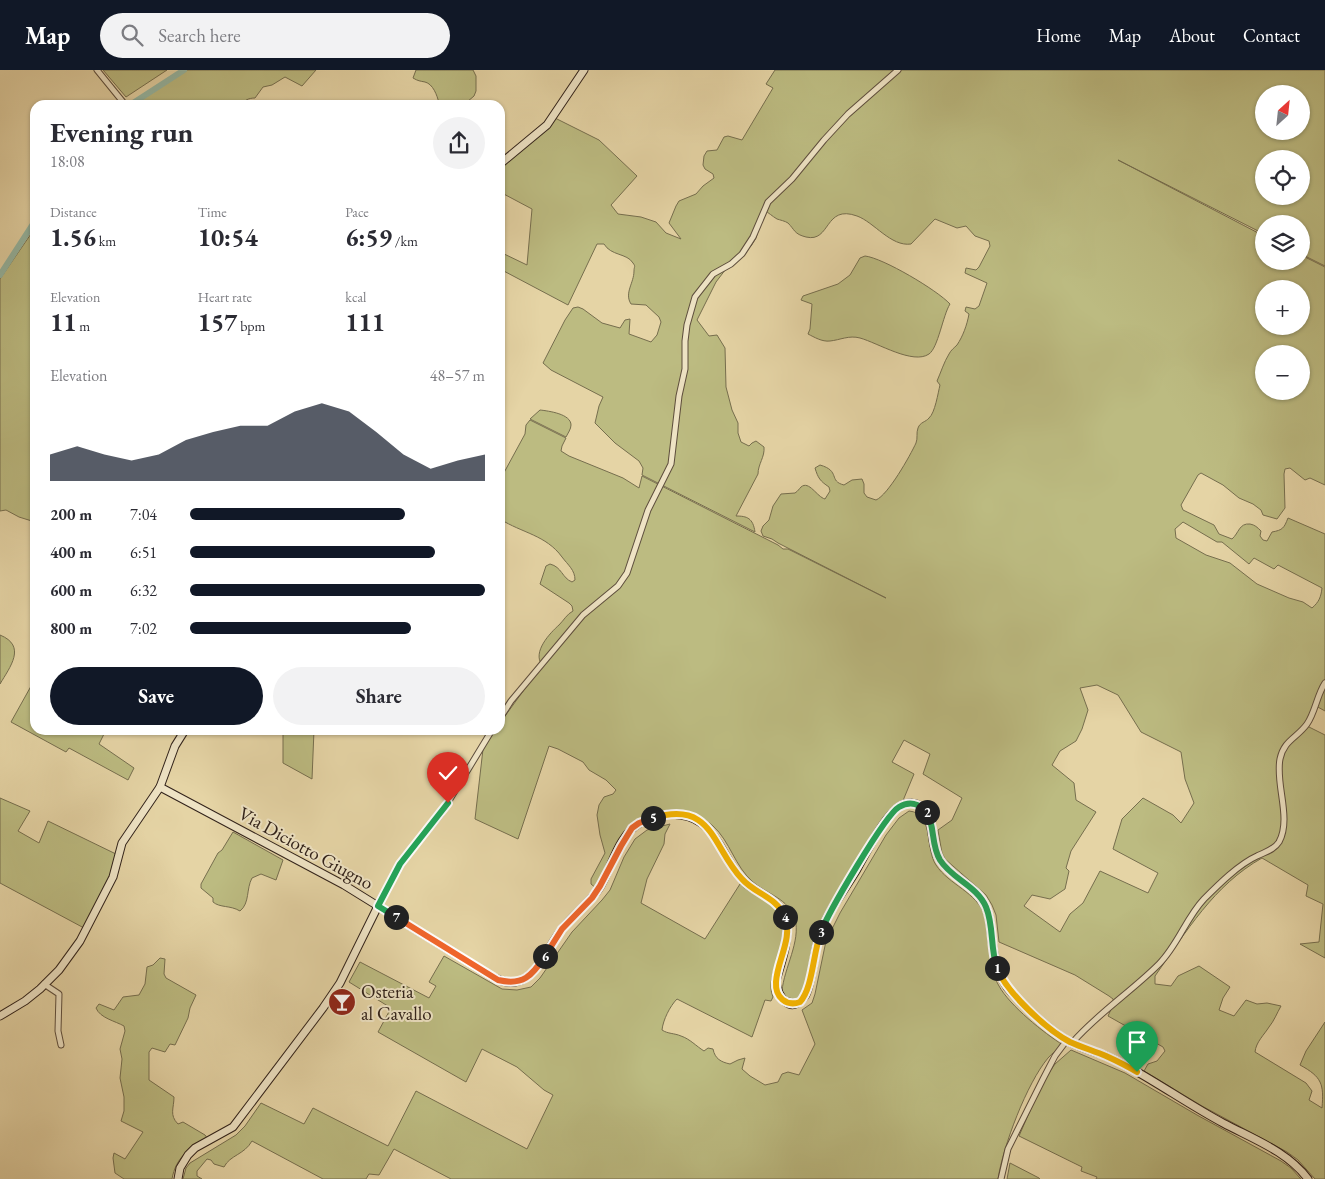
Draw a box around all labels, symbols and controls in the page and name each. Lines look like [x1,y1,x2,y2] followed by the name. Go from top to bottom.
[100,13,450,58] search box
[25,20,70,51] text: Map
[118,21,146,49] icon: search
[158,23,241,48] text: Search here
[1036,24,1081,47] text: Home
[1109,24,1141,47] text: Map
[1169,24,1215,47] text: About
[1243,24,1300,47] text: Contact
[1255,85,1310,140] north arrow
[1255,85,1310,400] map controls
[50,114,193,150] text: Evening run
[433,117,485,169] button: share
[1255,150,1310,205] button: locate
[50,151,85,172] text: 18:08
[50,203,97,221] text: Distance
[198,203,227,221] text: Time
[345,203,369,221] text: Pace
[1255,215,1310,270] button: layers
[50,221,96,253] text: 1.56
[198,221,258,253] text: 10:54
[345,221,392,253] text: 6:59
[96,232,116,250] text: km
[392,232,418,250] text: /km
[1255,280,1310,335] button: +
[50,288,100,306] text: Elevation
[198,288,252,306] text: Heart rate
[345,288,366,306] text: kcal
[50,306,76,338] text: 11
[198,306,237,338] text: 157
[345,306,385,338] text: 111
[76,317,90,335] text: m
[237,317,266,335] text: bpm
[1255,345,1310,400] button: −
[50,365,108,386] text: Elevation
[430,365,485,386] text: 48–57 m
[50,504,92,525] text: 200 m
[130,504,157,525] text: 7:04
[50,542,92,563] text: 400 m
[130,542,157,563] text: 6:51
[50,580,92,601] text: 600 m
[130,580,157,601] text: 6:32
[50,618,92,639] text: 800 m
[130,618,157,639] text: 7:02
[50,667,263,725] button: Save
[273,667,485,725] button: Share
[427,752,469,803] pin
[434,759,462,787] icon: check
[914,800,940,824] pin: 2
[234,801,378,895] street label: Via Diciotto Giugno
[924,803,931,821] text: 2
[640,806,666,830] pin: 5
[650,809,657,827] text: 5
[384,904,408,930] pin: 7
[772,904,798,930] pin: 4
[393,908,400,926] text: 7
[782,908,789,926] text: 4
[808,920,834,944] pin: 3
[818,923,825,941] text: 3
[532,944,558,968] pin: 6
[542,947,549,965] text: 6
[984,956,1010,980] pin: 1
[994,959,1001,977] text: 1
[361,979,432,1026] place label: Osteria al Cavallo
[327,987,357,1017] bar icon: Osteria al Cavallo
[1116,1021,1158,1072] pin
[1123,1028,1151,1056] icon: arrive

